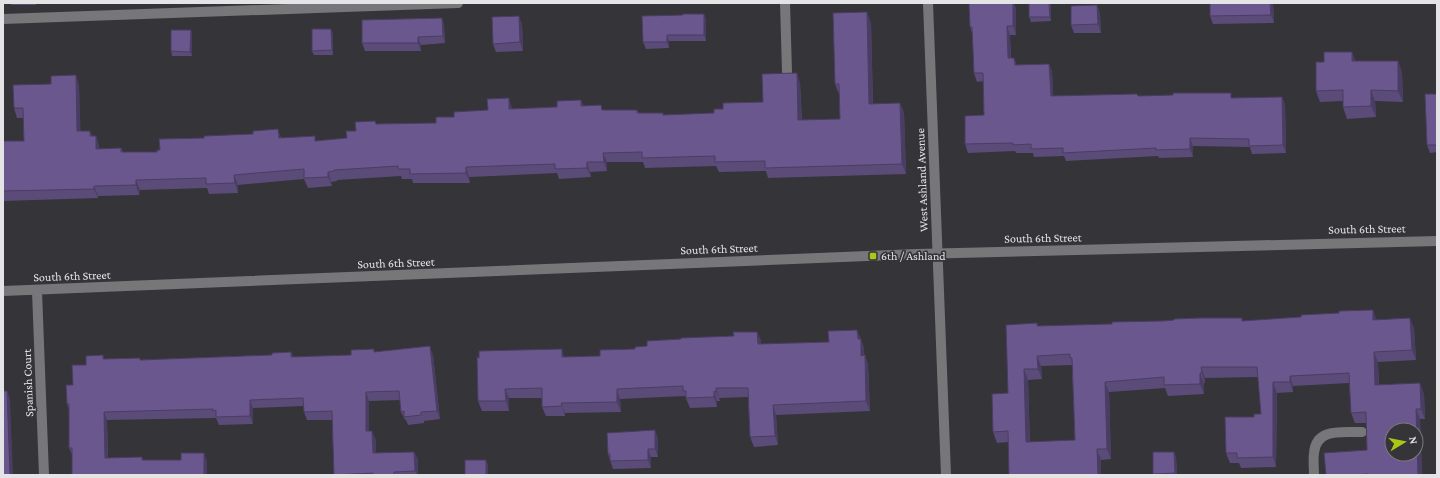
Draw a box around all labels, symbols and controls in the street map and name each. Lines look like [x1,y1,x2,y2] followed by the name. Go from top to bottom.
[913,128,931,232] street label: West Ashland Avenue
[1328,221,1407,237] street label: South 6th Street
[1004,230,1083,246] street label: South 6th Street
[680,241,759,257] street label: South 6th Street
[881,249,946,263] place label: 6th / Ashland
[868,251,878,261] marker: 6th / Ashland
[357,255,436,271] street label: South 6th Street
[33,268,112,284] street label: South 6th Street
[20,348,36,417] street label: Spanish Court
[1384,422,1424,462] north arrow
[1407,436,1420,445] text: N

